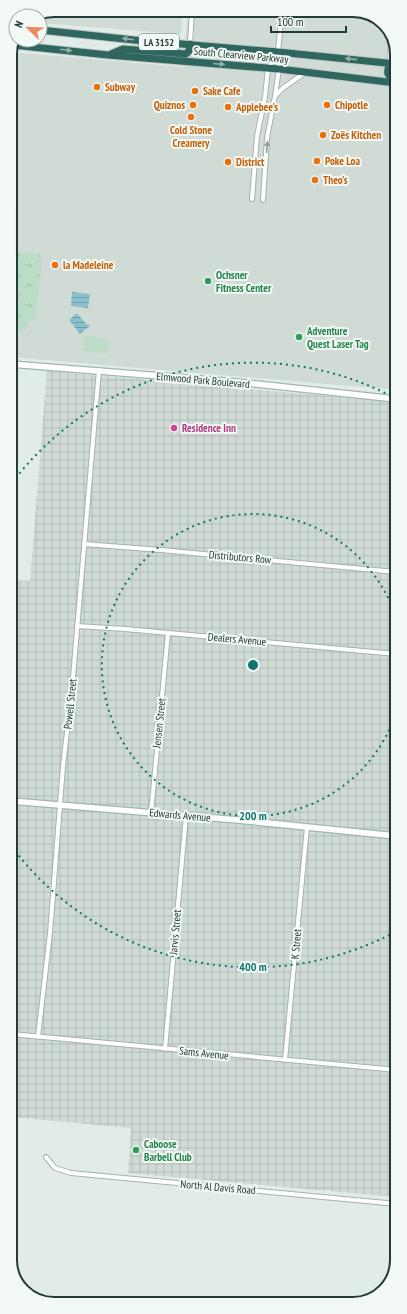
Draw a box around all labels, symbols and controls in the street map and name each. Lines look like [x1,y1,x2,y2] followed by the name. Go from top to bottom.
[8,8,48,48] north arrow
[271,8,346,34] scale bar
[277,14,304,29] text: 100 m
[11,19,26,30] text: N
[139,34,179,50] road number: LA 3152
[122,36,134,42] one-way arrow
[193,44,290,66] street label: South Clearview Parkway
[60,46,72,53] one-way arrow
[345,56,357,63] one-way arrow
[213,61,225,68] one-way arrow
[105,80,136,94] place label: Subway
[92,82,102,92] marker: Subway
[203,84,241,98] place label: Sake Cafe
[190,86,200,96] marker: Sake Cafe
[154,98,185,112] place label: Quiznos
[335,98,368,112] place label: Chipotle
[188,100,198,110] marker: Quiznos
[235,100,278,114] place label: Applebee's
[322,100,332,110] marker: Chipotle
[223,102,233,112] marker: Applebee's
[186,112,196,122] marker: Cold Stone Creamery
[170,123,212,150] place label: Cold Stone Creamery
[331,128,381,142] place label: Zoës Kitchen
[318,130,328,140] marker: Zoës Kitchen
[263,141,270,153] one-way arrow
[325,154,360,168] place label: Poke Loa
[236,155,265,169] place label: District
[312,156,322,166] marker: Poke Loa
[223,157,233,167] marker: District
[323,173,348,187] place label: Theo's
[310,175,320,185] marker: Theo's
[63,258,114,272] place label: la Madeleine
[50,260,60,270] marker: la Madeleine
[216,268,272,295] place label: Ochsner Fitness Center
[203,276,213,286] marker: Ochsner Fitness Center
[306,324,369,351] place label: Adventure Quest Laser Tag
[294,332,304,342] marker: Adventure Quest Laser Tag
[156,369,251,391] street label: Elmwood Park Boulevard
[182,421,236,435] place label: Residence Inn
[169,423,179,433] marker: Residence Inn
[208,547,272,567] street label: Distributors Row
[207,629,267,649] street label: Dealers Avenue
[246,658,260,672] centre of rings
[60,678,80,730] street label: Powell Street
[149,697,169,750] street label: Jensen Street
[149,805,212,825] street label: Edwards Avenue
[239,808,267,823] text: 200 m
[166,909,184,956] street label: Jarvis Street
[288,928,304,960] street label: K Street
[239,959,267,974] text: 400 m
[178,1043,230,1063] street label: Sams Avenue
[144,1137,192,1164] place label: Caboose Barbell Club
[131,1145,141,1155] marker: Caboose Barbell Club
[180,1177,256,1197] street label: North Al Davis Road

